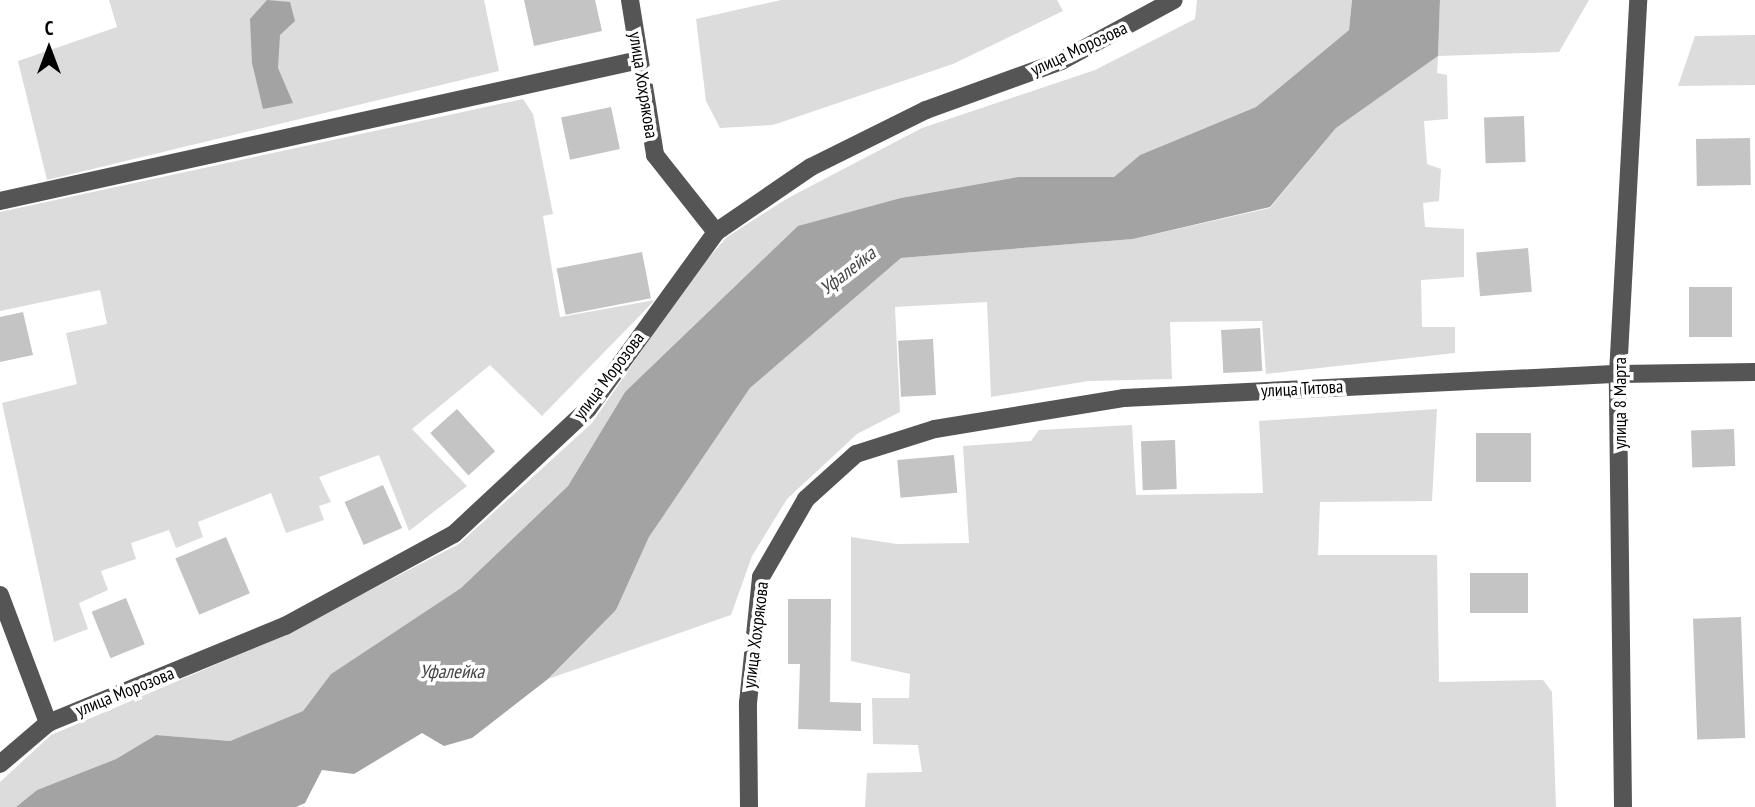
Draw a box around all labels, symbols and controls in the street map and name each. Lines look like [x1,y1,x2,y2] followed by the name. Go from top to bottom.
[14,14,84,84] north arrow
[45,16,53,40] text: С
[1027,17,1131,81] street label: улица Морозова
[624,30,662,140] street label: улица Хохрякова
[816,242,880,300] water label: Уфалейка
[569,328,649,424] street label: улица Морозова
[1609,357,1631,449] street label: улица 8 Марта
[1260,376,1344,402] street label: улица Титова
[739,580,773,690] street label: улица Хохрякова
[420,661,484,683] water label: Уфалейка
[73,662,177,722] street label: улица Морозова

